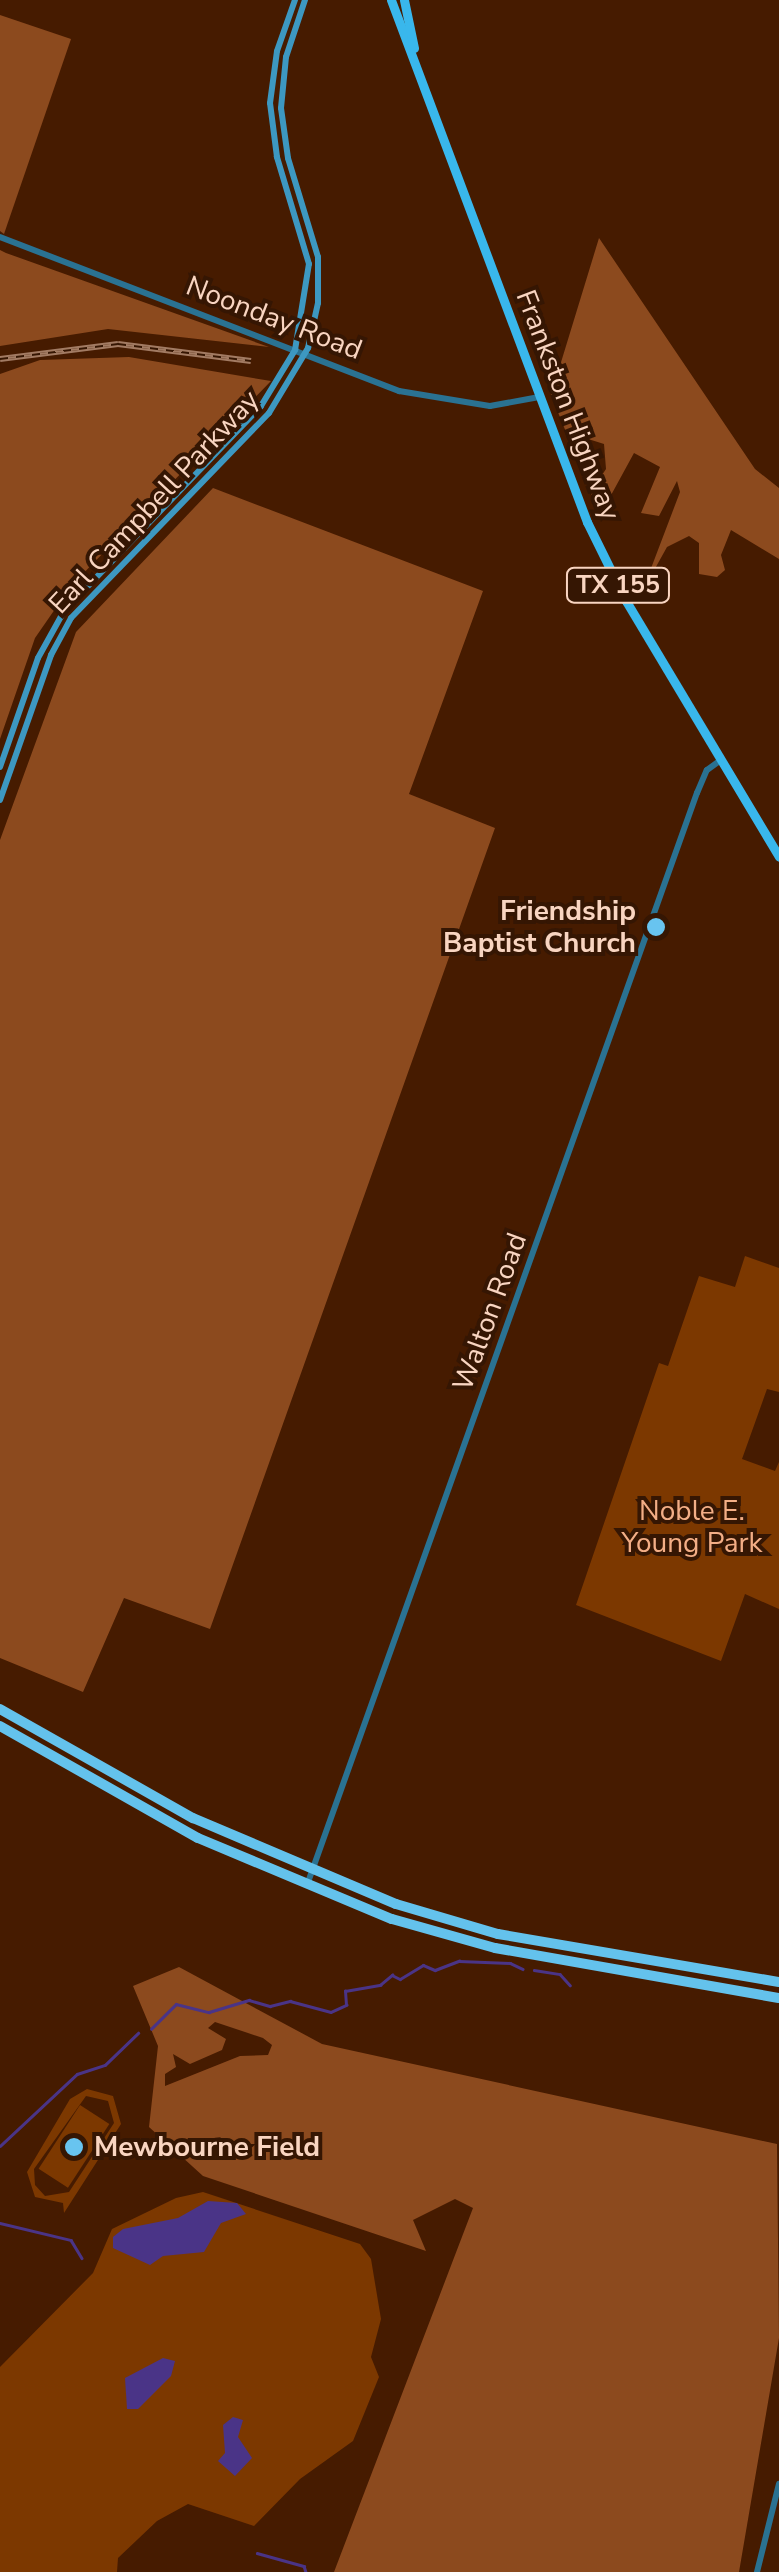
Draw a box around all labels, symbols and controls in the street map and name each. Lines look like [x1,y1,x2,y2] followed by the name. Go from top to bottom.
[181,269,367,367] street label: Noonday Road
[509,285,627,525] street label: Frankston Highway
[42,383,266,621] street label: Earl Campbell Parkway
[566,565,670,605] road number: TX 155
[443,894,636,960] place label: Friendship Baptist Church
[645,916,667,938] marker: Friendship Baptist Church
[446,1228,534,1396] street label: Walton Road
[621,1494,763,1560] park label: Noble E. Young Park
[94,2130,320,2164] place label: Mewbourne Field
[63,2136,85,2158] marker: Mewbourne Field

